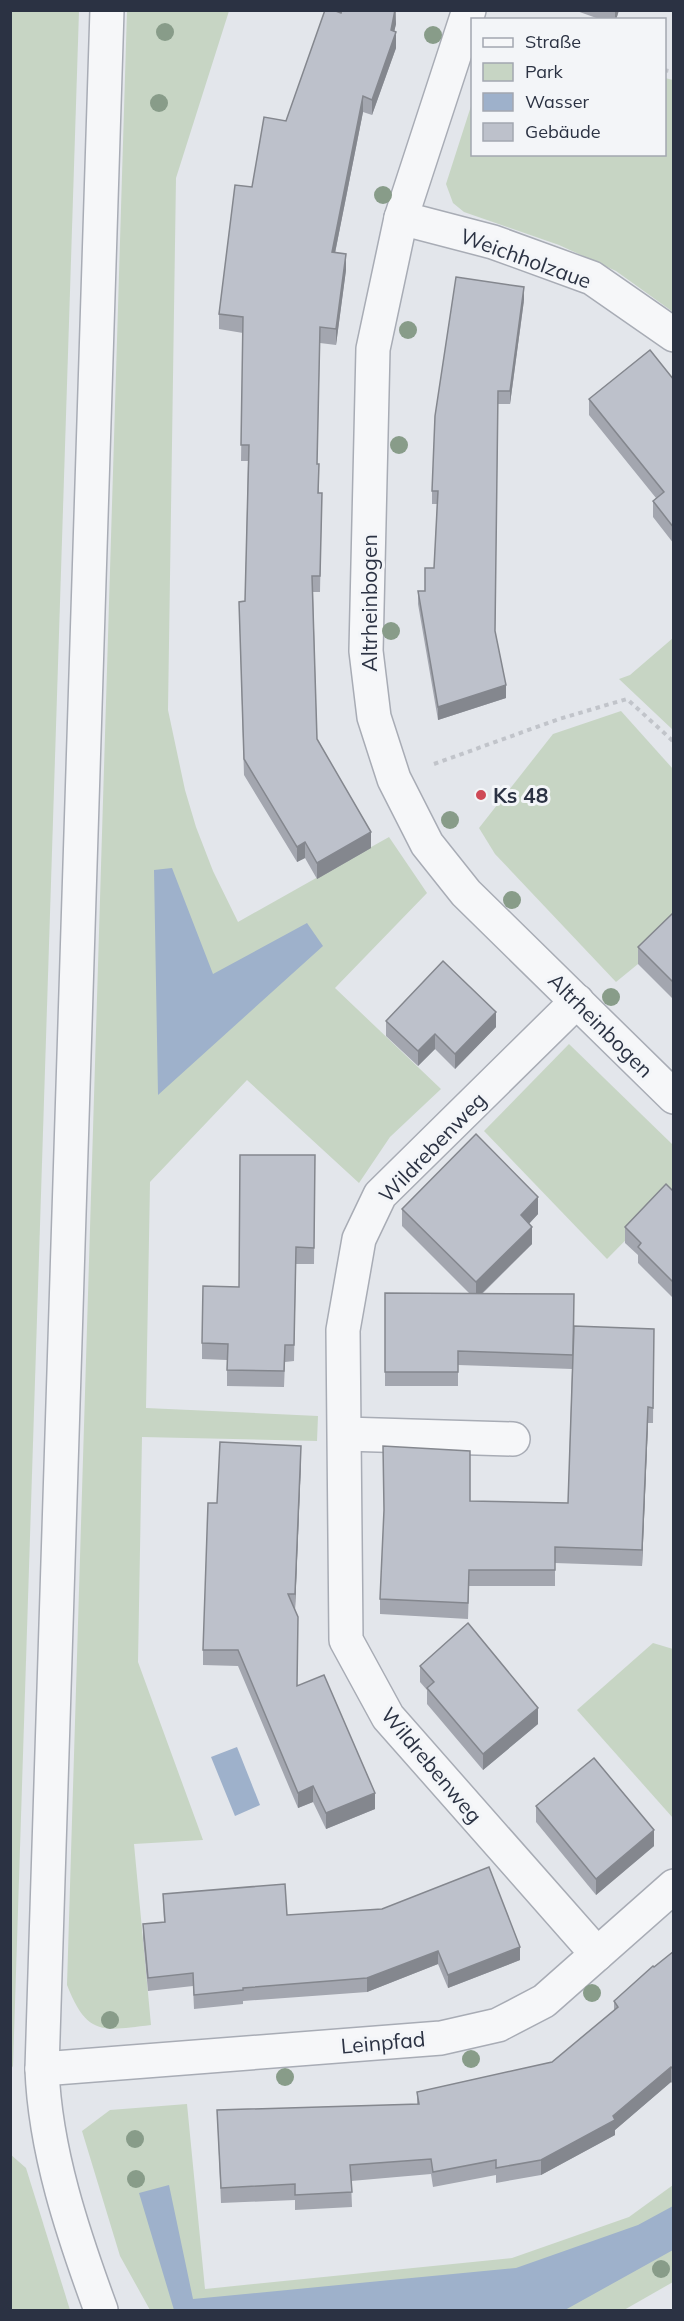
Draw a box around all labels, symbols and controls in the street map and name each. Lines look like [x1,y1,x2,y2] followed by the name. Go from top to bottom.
[471,18,666,156] legend
[525,30,581,53] text: Straße
[525,60,564,83] text: Park
[525,90,589,113] text: Wasser
[525,120,601,143] text: Gebäude
[457,222,595,294] street label: Weichholzaue
[356,534,382,672] street label: Altrheinbogen
[493,782,548,808] place label: Ks 48
[474,788,488,802] marker: Ks 48
[543,967,659,1083] street label: Altrheinbogen
[373,1086,491,1208] street label: Wildrebenweg
[376,1702,488,1828] street label: Wildrebenweg
[340,2025,426,2059] street label: Leinpfad

